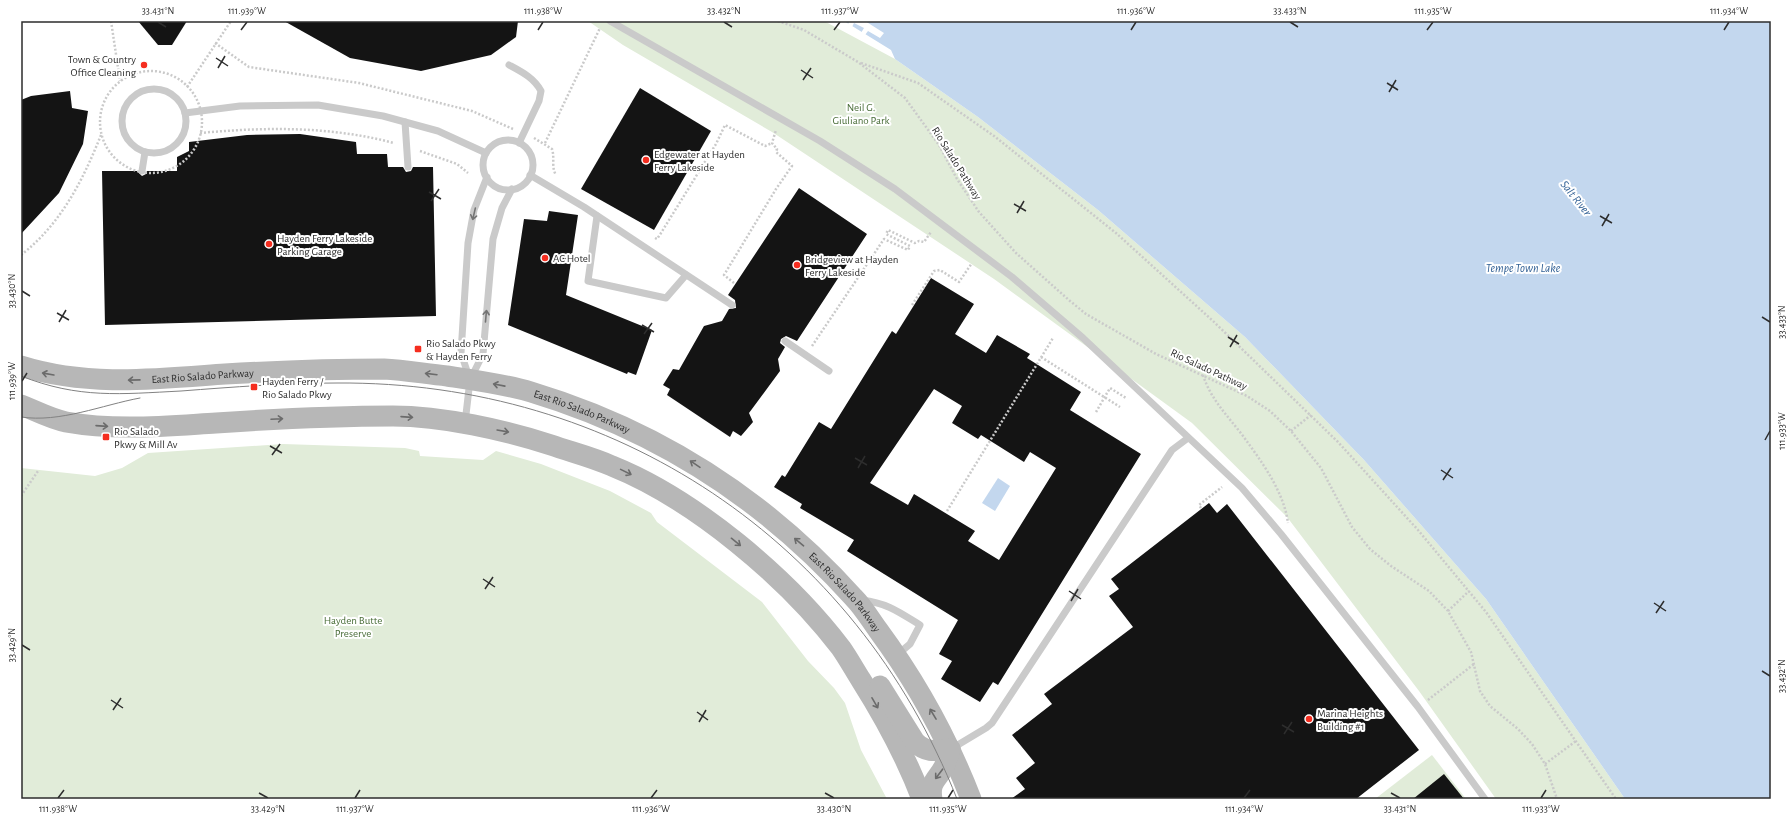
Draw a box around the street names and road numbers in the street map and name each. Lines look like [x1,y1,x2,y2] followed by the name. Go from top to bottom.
[930,125,983,202] street label: Rio Salado Pathway
[1169,347,1249,392] street label: Rio Salado Pathway
[151,367,254,385] street label: East Rio Salado Parkway
[532,388,632,435] street label: East Rio Salado Parkway
[807,550,883,634] street label: East Rio Salado Parkway

